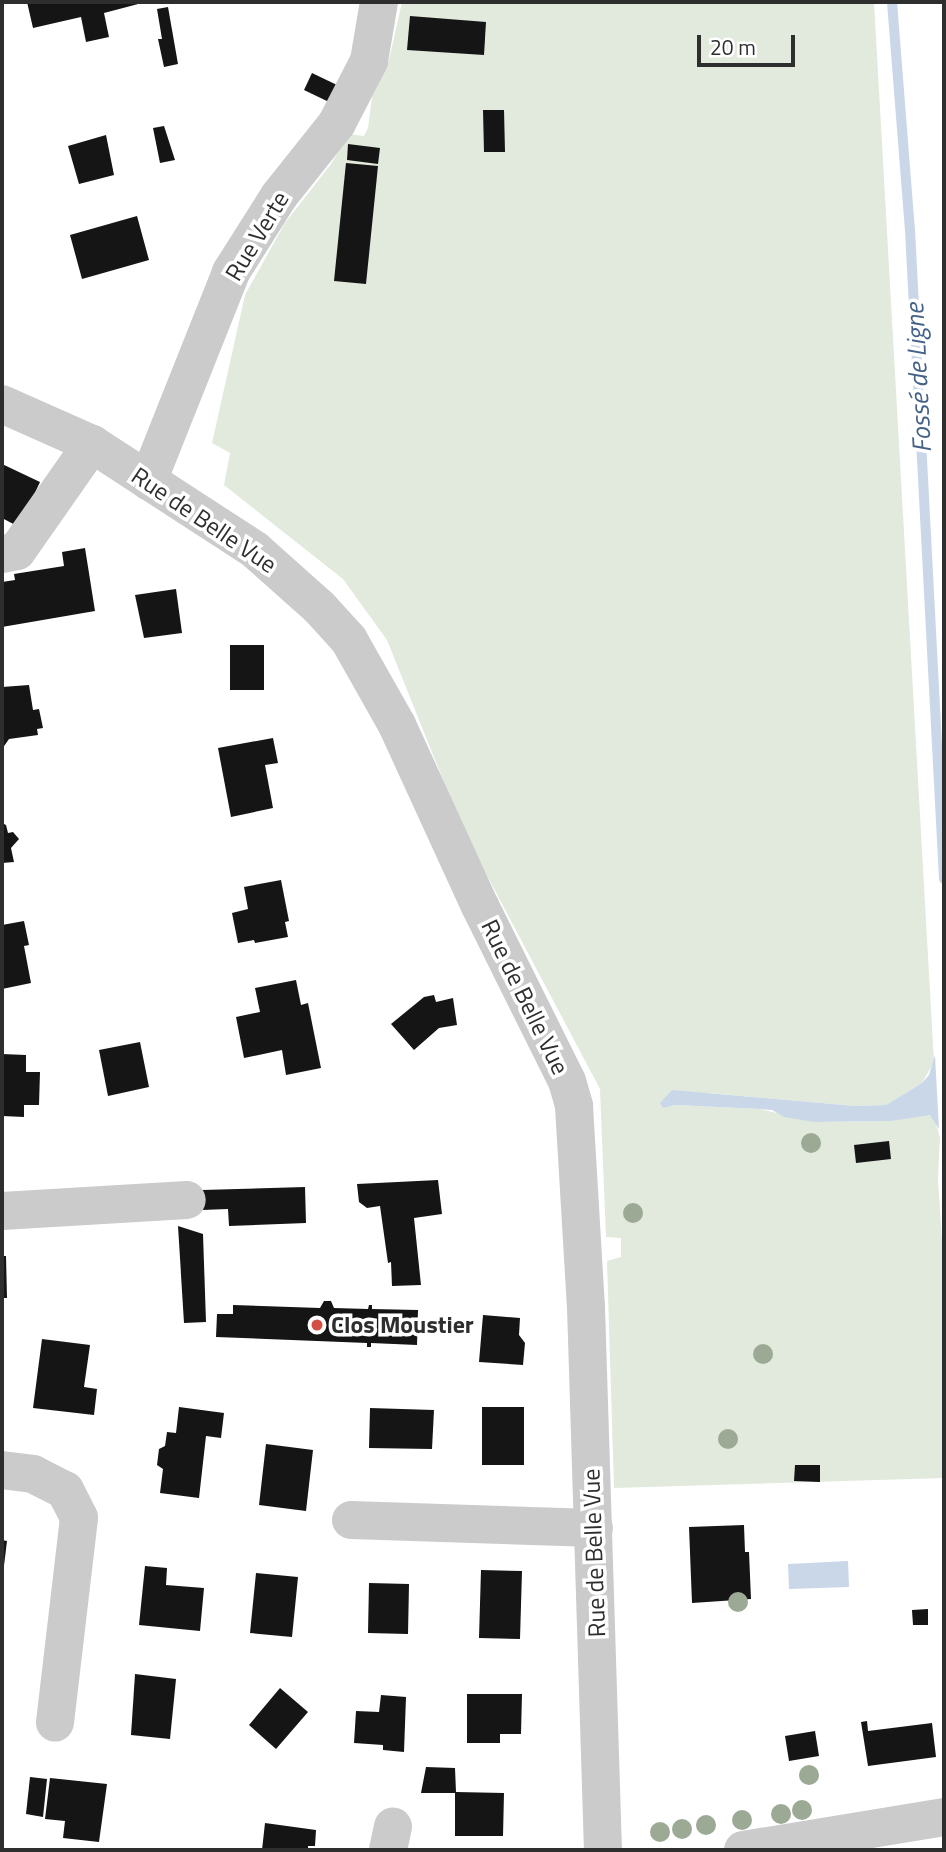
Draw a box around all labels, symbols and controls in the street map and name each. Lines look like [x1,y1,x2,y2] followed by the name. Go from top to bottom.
[701,21,799,65] scale bar
[710,31,756,63] text: 20 m
[219,186,295,286] street label: Rue Verte
[899,302,937,454] water label: Fossé de Ligne
[126,461,282,579] street label: Rue de Belle Vue
[475,915,575,1079] street label: Rue de Belle Vue
[331,1311,474,1339] place label: Clos Moustier
[309,1317,325,1333] marker: Clos Moustier
[577,1468,611,1638] street label: Rue de Belle Vue

